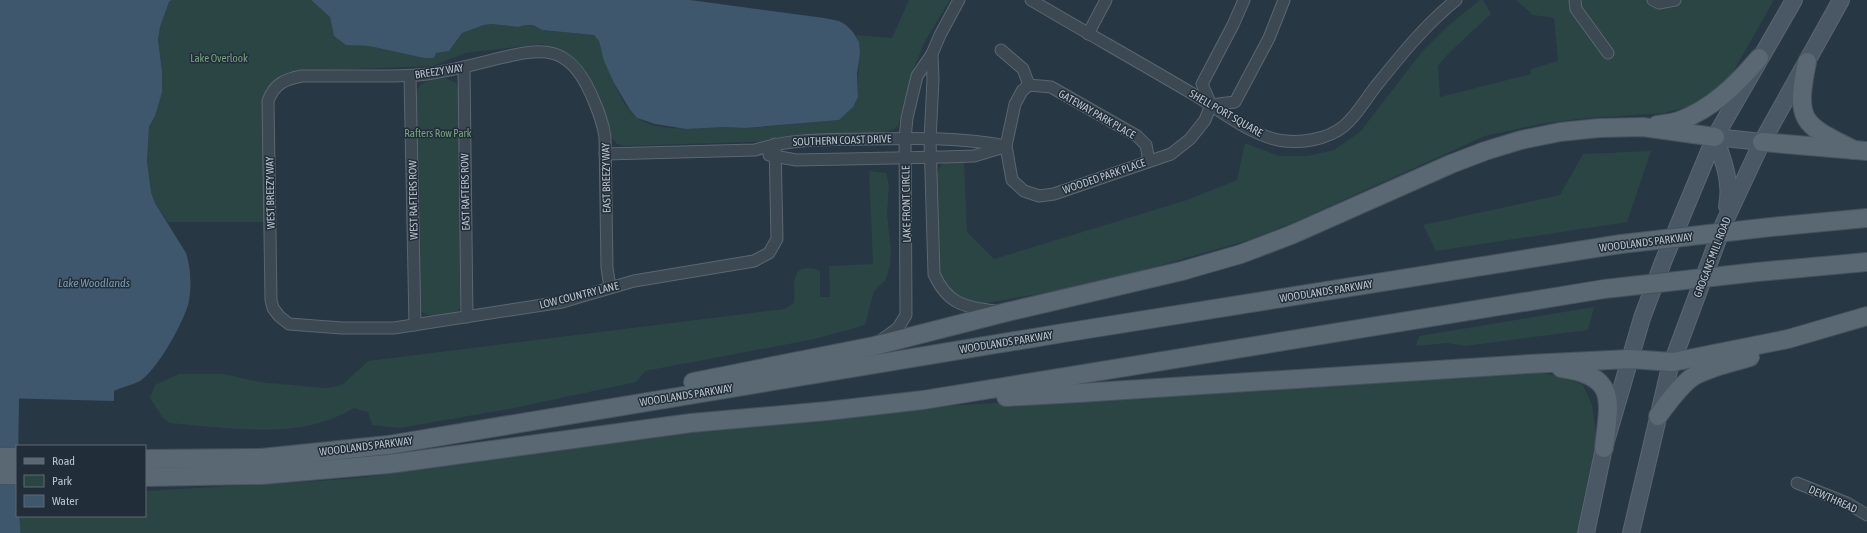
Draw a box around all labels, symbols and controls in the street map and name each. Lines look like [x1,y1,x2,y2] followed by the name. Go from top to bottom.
[190,52,248,64] park label: Lake Overlook
[414,61,464,81] street label: BREEZY WAY
[1056,87,1138,141] street label: GATEWAY PARK PLACE
[1187,87,1265,139] street label: SHELL PORT SQUARE
[404,127,472,139] park label: Rafters Row Park
[792,132,892,148] street label: SOUTHERN COAST DRIVE
[599,143,613,213] street label: EAST BREEZY WAY
[458,153,472,231] street label: EAST RAFTERS ROW
[1061,156,1147,196] street label: WOODED PARK PLACE
[263,157,277,229] street label: WEST BREEZY WAY
[406,160,420,240] street label: WEST RAFTERS ROW
[899,165,913,243] street label: LAKE FRONT CIRCLE
[1691,215,1733,299] street label: GROGANS MILL ROAD
[1599,230,1693,254] street label: WOODLANDS PARKWAY
[58,276,130,290] water label: Lake Woodlands
[1279,278,1373,304] street label: WOODLANDS PARKWAY
[538,279,620,311] street label: LOW COUNTRY LANE
[959,329,1053,355] street label: WOODLANDS PARKWAY
[639,382,733,408] street label: WOODLANDS PARKWAY
[319,434,413,458] street label: WOODLANDS PARKWAY
[16,445,146,517] legend
[52,454,75,468] text: Road
[52,474,73,488] text: Park
[1807,483,1859,515] street label: DEWTHREAD
[52,494,79,508] text: Water

